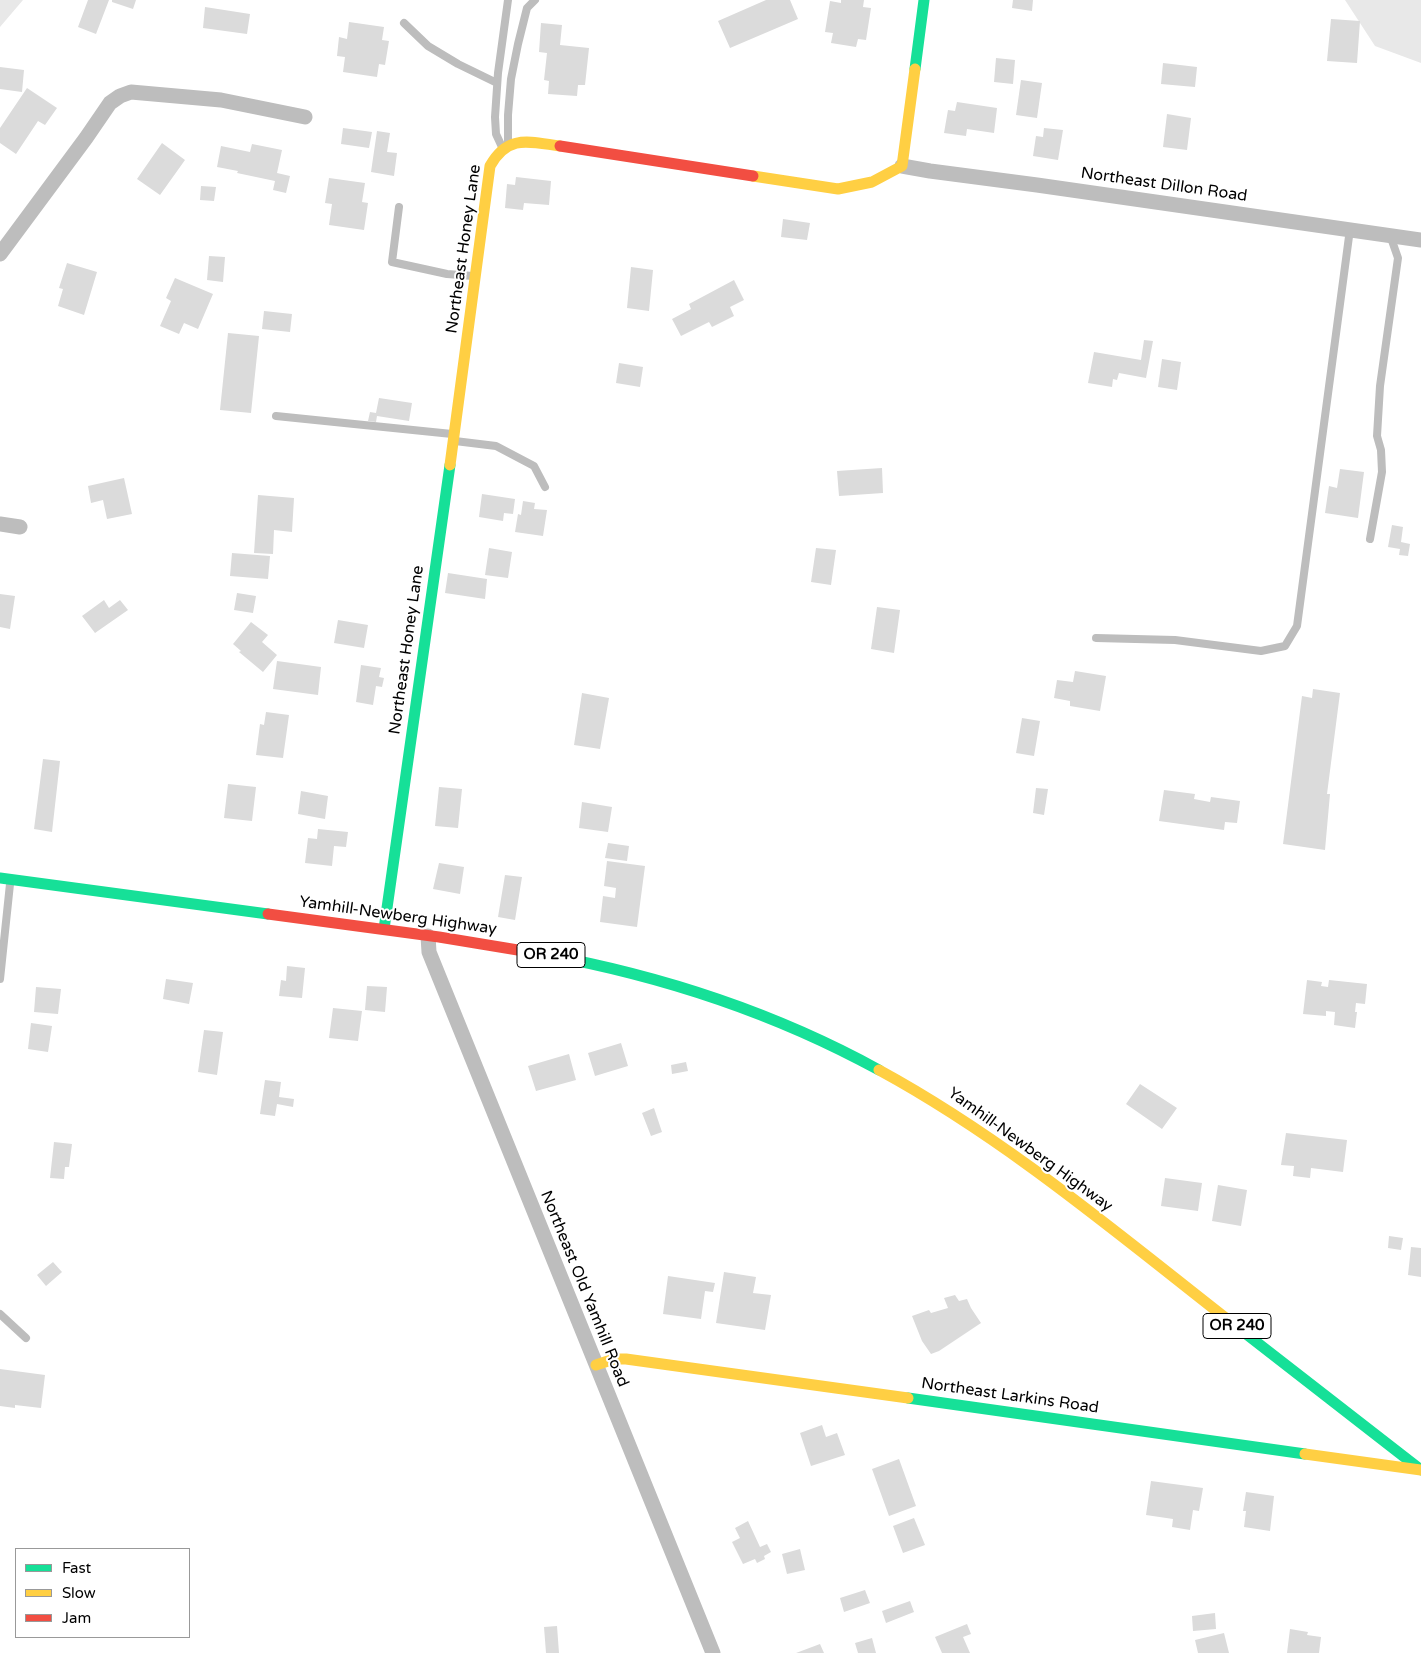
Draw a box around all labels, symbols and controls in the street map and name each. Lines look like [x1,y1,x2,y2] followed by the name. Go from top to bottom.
[443,163,485,335] street label: Northeast Honey Lane
[1080,164,1248,206] street label: Northeast Dillon Road
[386,564,428,736] street label: Northeast Honey Lane
[298,893,498,939] street label: Yamhill-Newberg Highway
[517,942,585,968] road number: OR 240
[944,1084,1116,1216] street label: Yamhill-Newberg Highway
[536,1188,632,1390] street label: Northeast Old Yamhill Road
[1203,1314,1271,1338] road number: OR 240
[920,1374,1100,1418] street label: Northeast Larkins Road
[15,1548,190,1638] legend
[62,1559,91,1577] text: Fast
[62,1584,96,1602] text: Slow
[62,1609,91,1627] text: Jam

